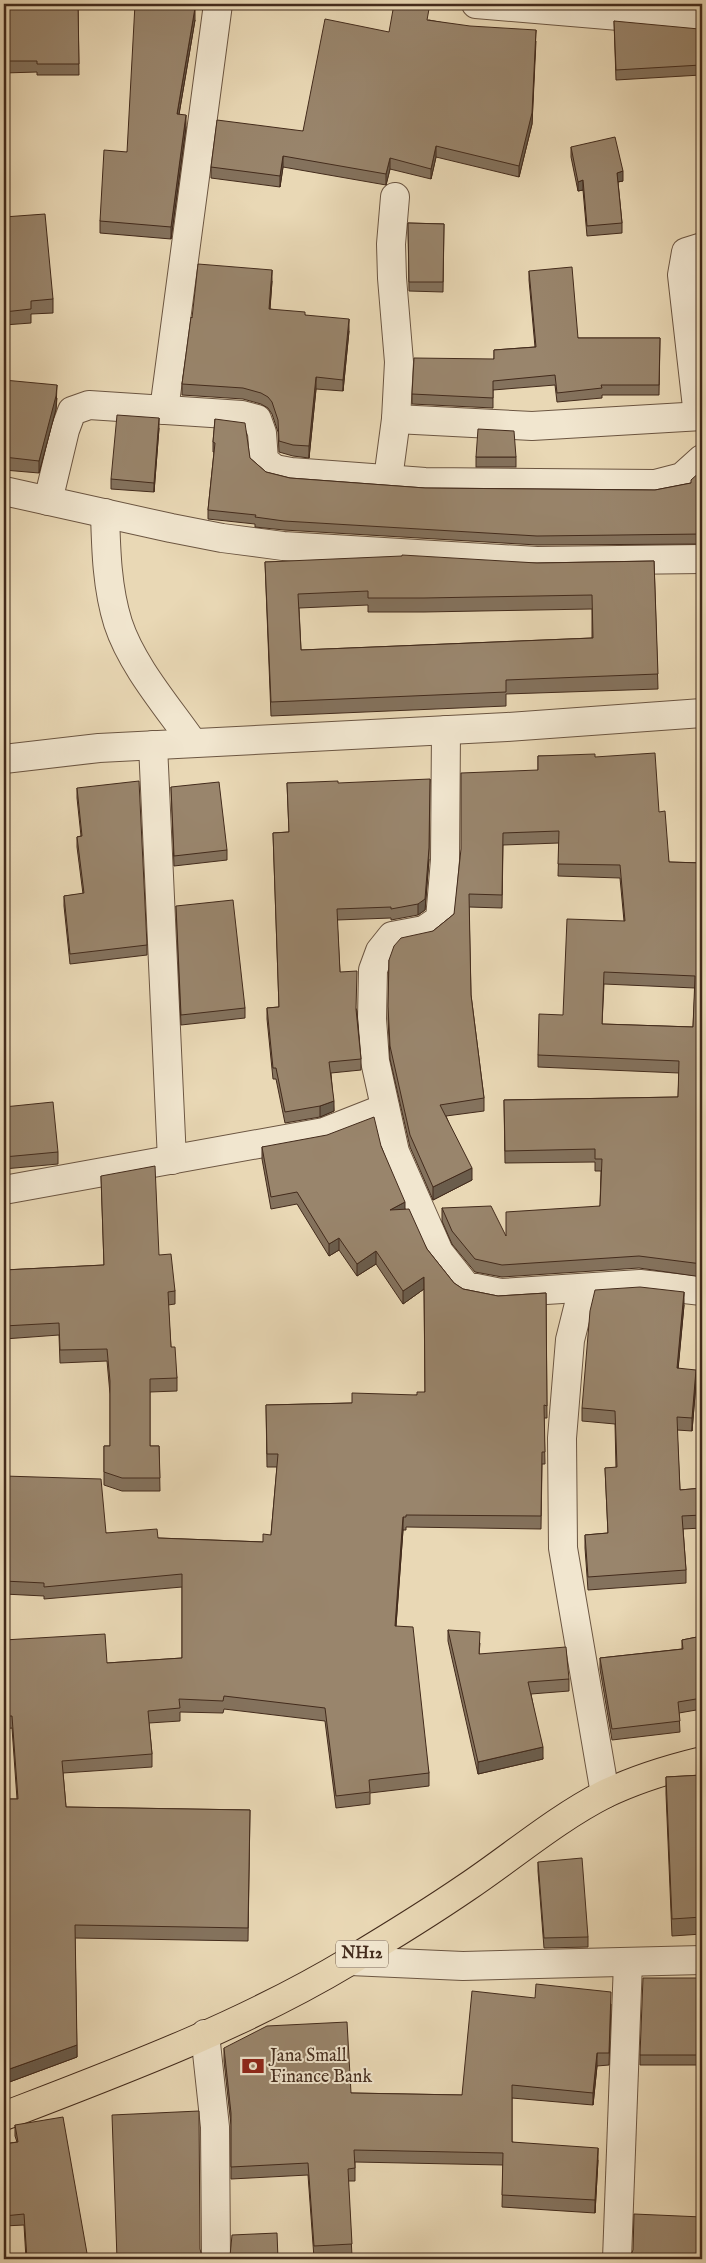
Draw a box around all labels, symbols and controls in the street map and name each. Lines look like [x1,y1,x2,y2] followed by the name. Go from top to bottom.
[336,1940,388,1968] road number: NH12
[268,2045,372,2089] place label: Jana Small Finance Bank
[240,2053,266,2079] bank icon: Jana Small Finance Bank

